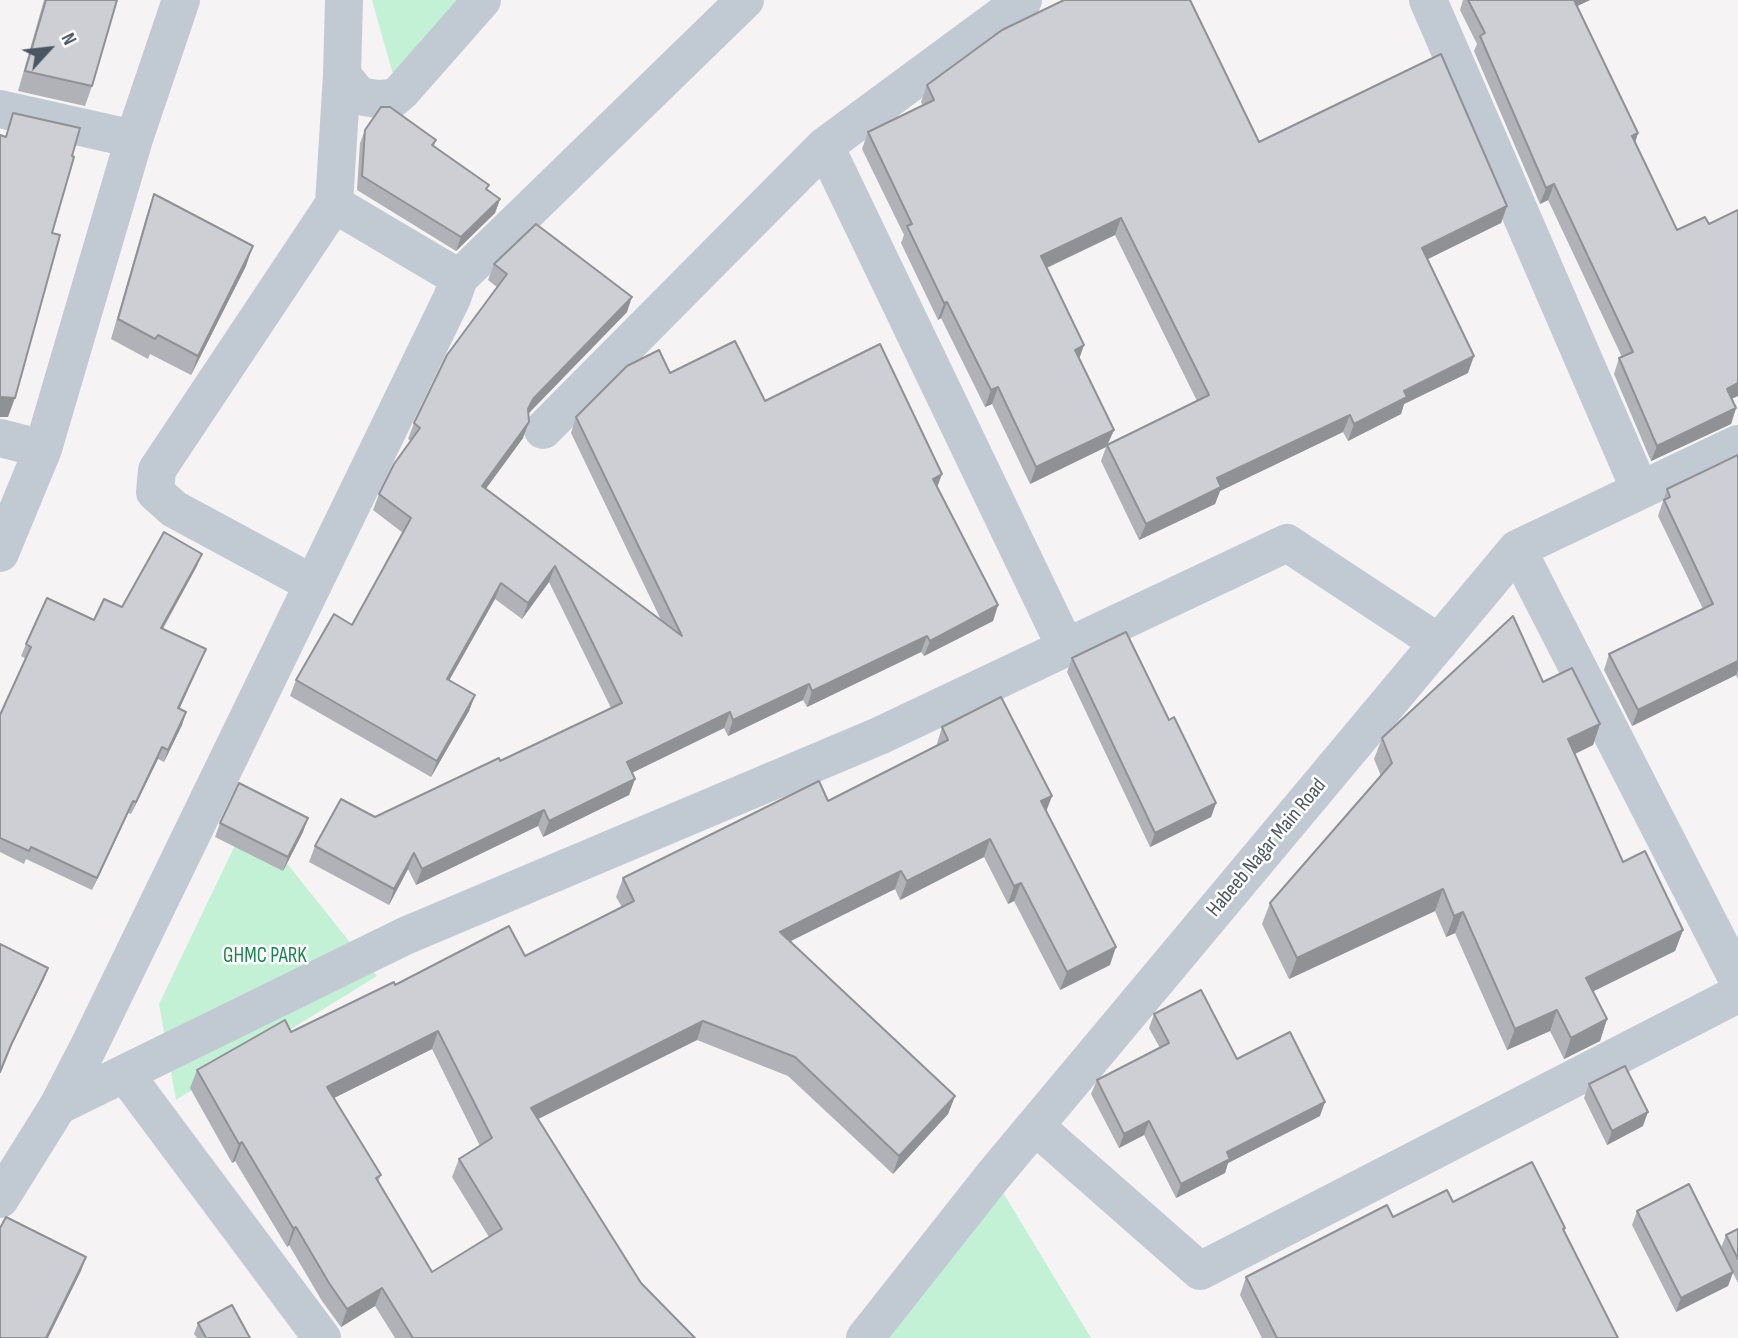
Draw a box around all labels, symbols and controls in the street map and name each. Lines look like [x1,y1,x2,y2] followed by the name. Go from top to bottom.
[14,14,84,84] north arrow
[56,29,81,49] text: N
[1202,774,1332,922] street label: Habeeb Nagar Main Road
[223,944,307,970] park label: GHMC PARK

